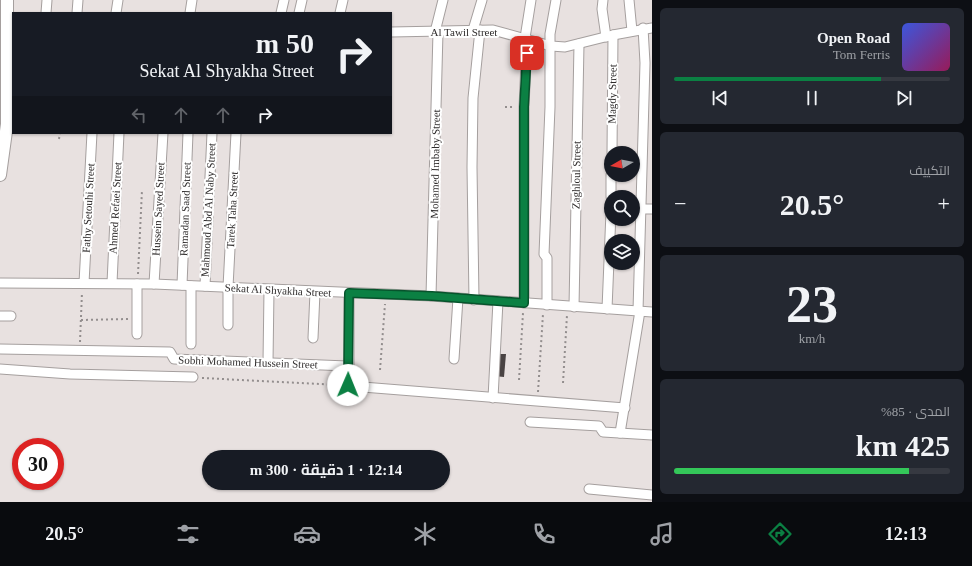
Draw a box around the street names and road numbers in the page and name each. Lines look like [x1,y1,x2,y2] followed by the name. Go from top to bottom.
[431,26,497,38] street label: Al Tawil Street
[605,64,619,124] street label: Magdy Street
[428,109,442,219] street label: Mohamed Imbaby Street
[569,141,583,209] street label: Zaghloul Street
[198,143,218,277] street label: Mahmoud Abd Al Naby Street
[107,162,123,254] street label: Ahmed Refaei Street
[150,162,166,256] street label: Hussein Sayed Street
[177,162,193,256] street label: Ramadan Saad Street
[80,163,96,253] street label: Fathy Setouhi Street
[224,171,240,249] street label: Tarek Taha Street
[224,281,332,299] street label: Sekat Al Shyakha Street
[178,354,318,370] street label: Sobhi Mohamed Hussein Street

